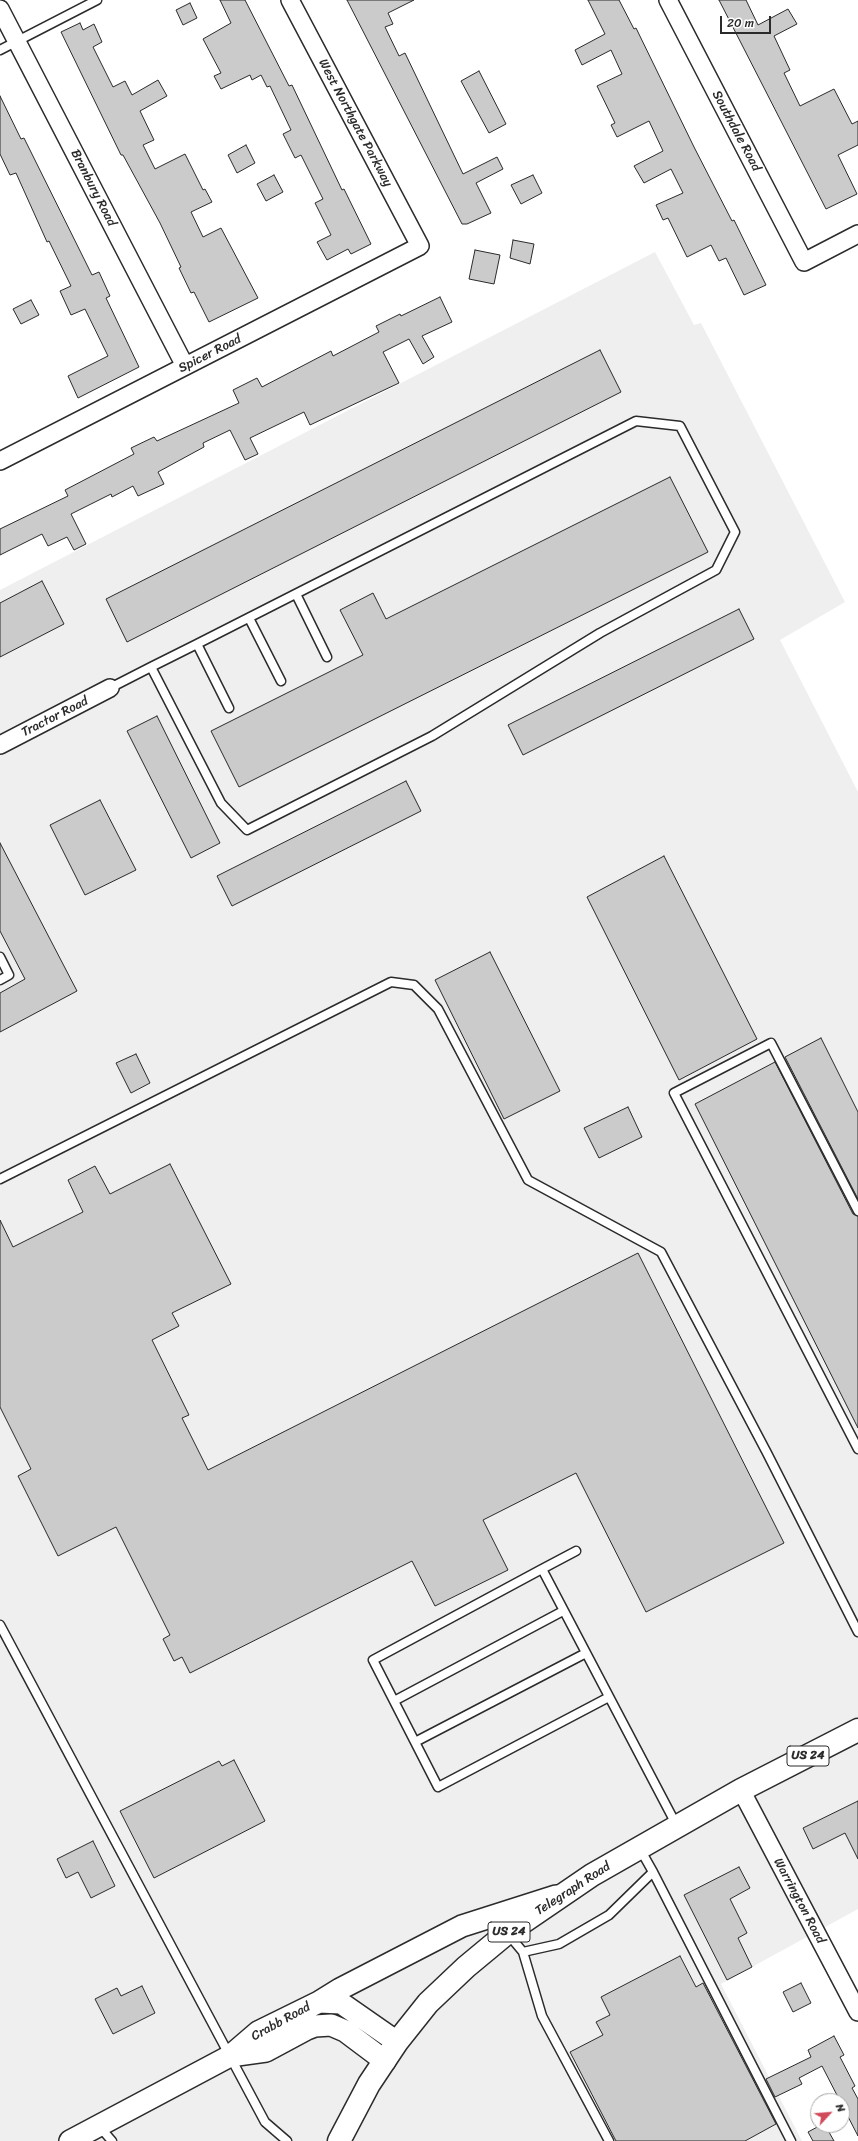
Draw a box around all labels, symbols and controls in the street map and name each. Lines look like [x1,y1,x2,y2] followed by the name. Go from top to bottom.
[722,8,773,34] scale bar
[727,12,754,34] text: 20 m
[315,56,395,190] street label: West Northgate Parkway
[708,88,764,174] street label: Southdale Road
[67,147,119,229] street label: Branbury Road
[176,332,244,376] street label: Spicer Road
[19,694,91,740] street label: Tractor Road
[787,1746,829,1766] road number: US 24
[770,1855,828,1947] street label: Warrington Road
[532,1859,614,1919] street label: Telegraph Road
[488,1922,530,1942] road number: US 24
[249,1999,313,2045] street label: Crabb Road
[810,2093,850,2133] north arrow
[830,2100,851,2116] text: N

